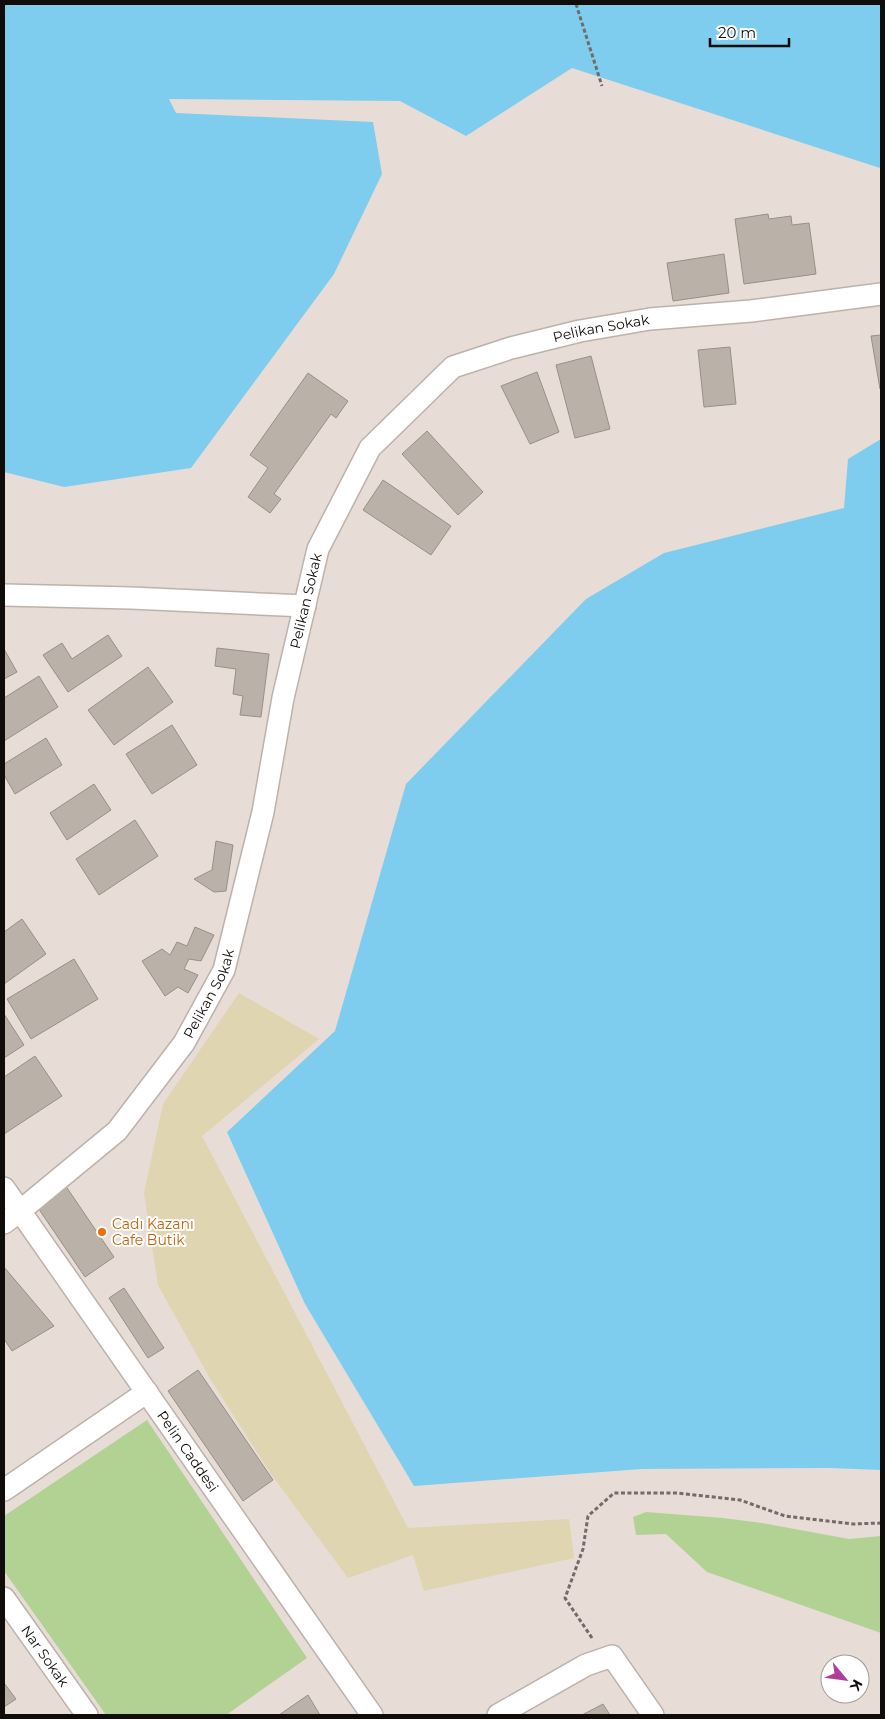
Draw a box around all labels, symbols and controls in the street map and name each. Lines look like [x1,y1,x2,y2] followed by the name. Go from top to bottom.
[710,15,789,47] scale bar
[718,23,756,42] text: 20 m
[551,310,651,346] street label: Pelikan Sokak
[286,550,326,650] street label: Pelikan Sokak
[179,947,238,1041] street label: Pelikan Sokak
[112,1215,194,1249] place label: Cadı Kazanı Cafe Butik
[96,1226,108,1238] marker: Cadı Kazanı Cafe Butik
[153,1407,222,1495] street label: Pelin Caddesi
[17,1622,73,1691] street label: Nar Sokak
[820,1654,870,1704] north arrow
[846,1676,867,1695] text: K

